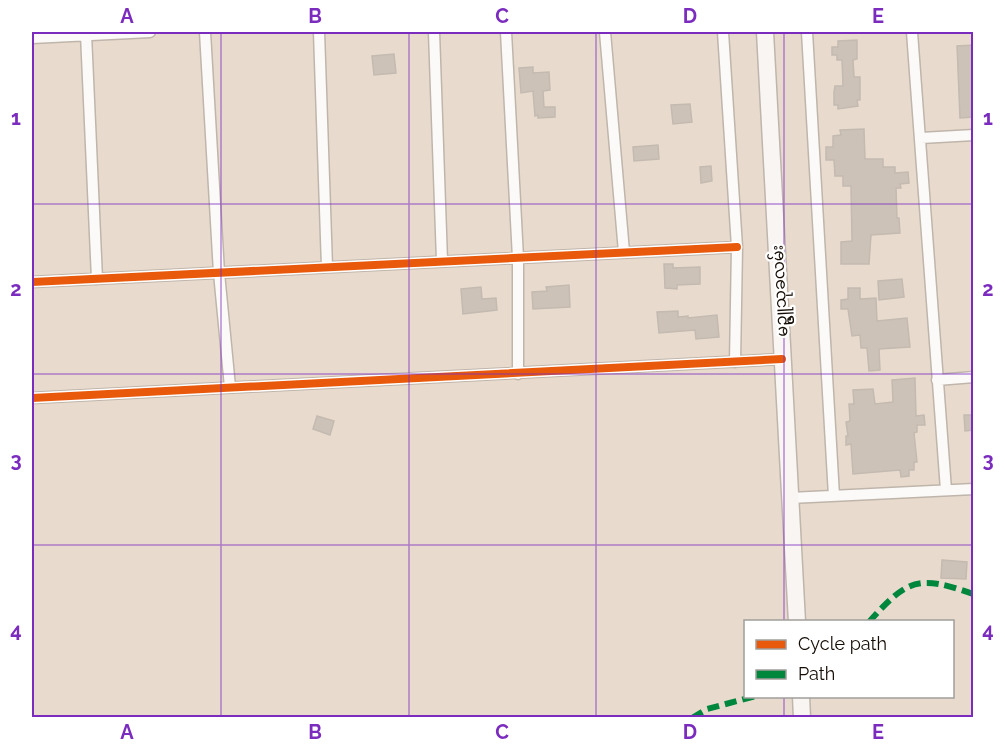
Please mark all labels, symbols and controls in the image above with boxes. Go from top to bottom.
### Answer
text: A [120,4,134,28]
text: B [308,4,322,28]
text: C [495,4,509,28]
text: D [683,4,697,28]
text: E [872,4,884,28]
text: 1 [11,106,21,130]
text: 1 [983,106,993,130]
street label: မဥ္ဇူသုခလမ်း [766,244,796,338]
text: 2 [10,277,22,301]
text: 2 [982,277,994,301]
text: 3 [10,448,22,472]
text: 3 [982,448,994,472]
text: 4 [10,618,22,642]
text: 4 [982,618,994,642]
legend [744,620,954,698]
text: Cycle path [798,633,887,654]
text: Path [798,663,835,684]
text: A [120,720,134,744]
text: B [308,720,322,744]
text: C [495,720,509,744]
text: D [683,720,697,744]
text: E [872,720,884,744]

